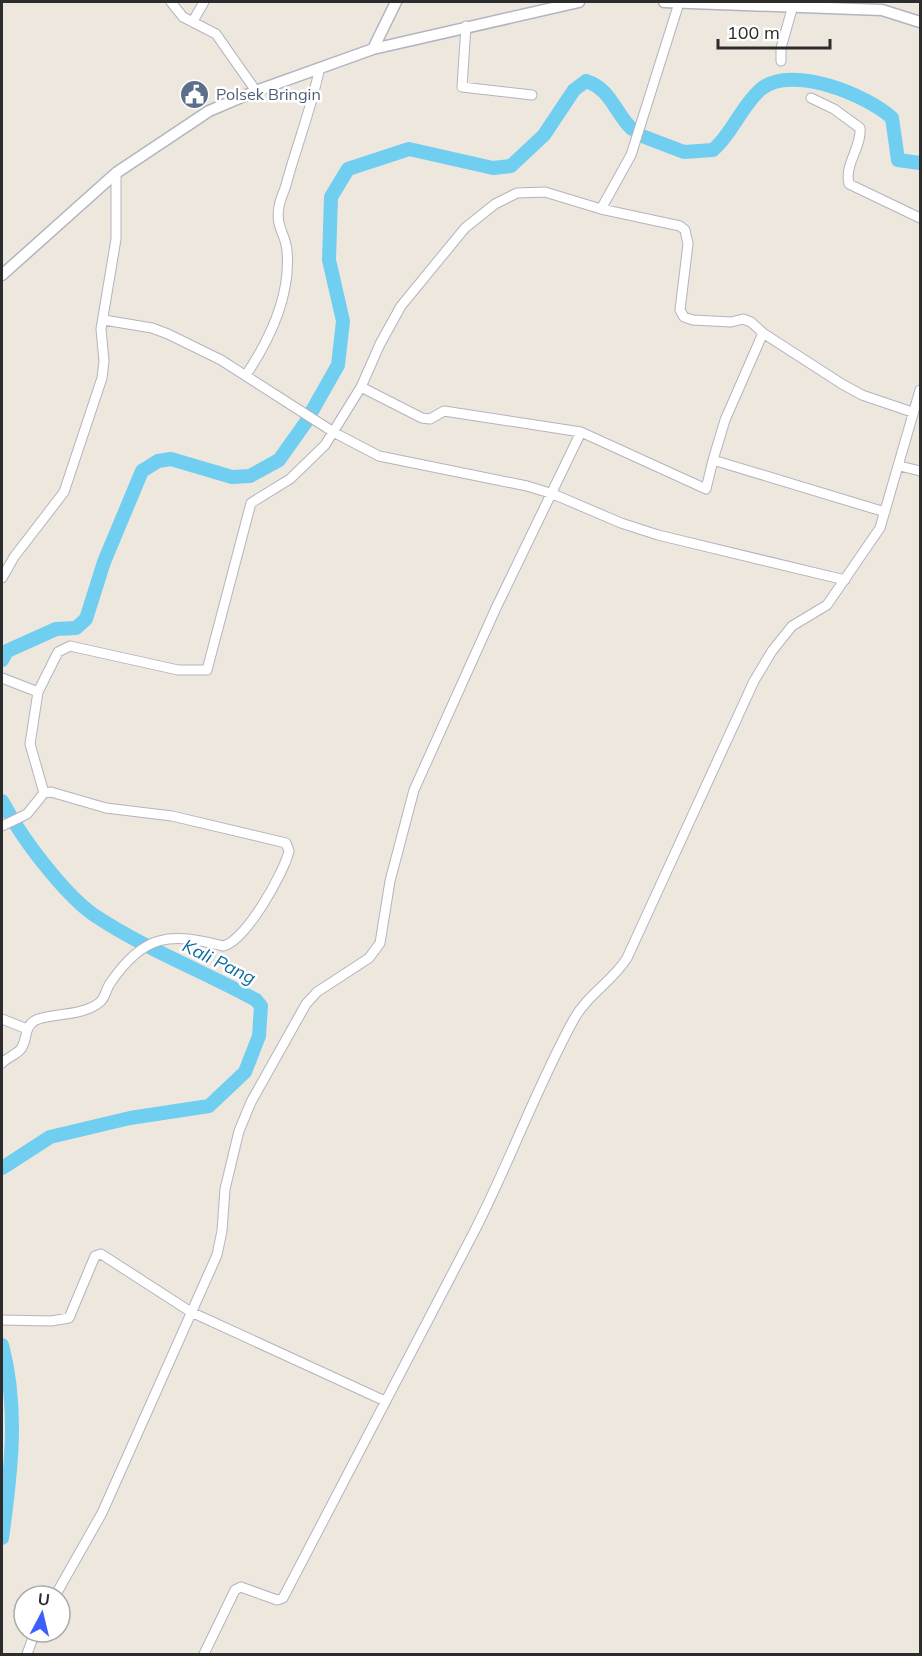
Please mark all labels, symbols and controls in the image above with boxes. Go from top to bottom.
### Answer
scale bar [718,12,830,50]
text: 100 m [727,21,780,44]
public building icon: Polsek Bringin [179,78,211,110]
place label: Polsek Bringin [216,84,321,104]
water label: Kali Pang [179,934,260,989]
north arrow [12,1584,72,1644]
text: U [37,1588,51,1610]

